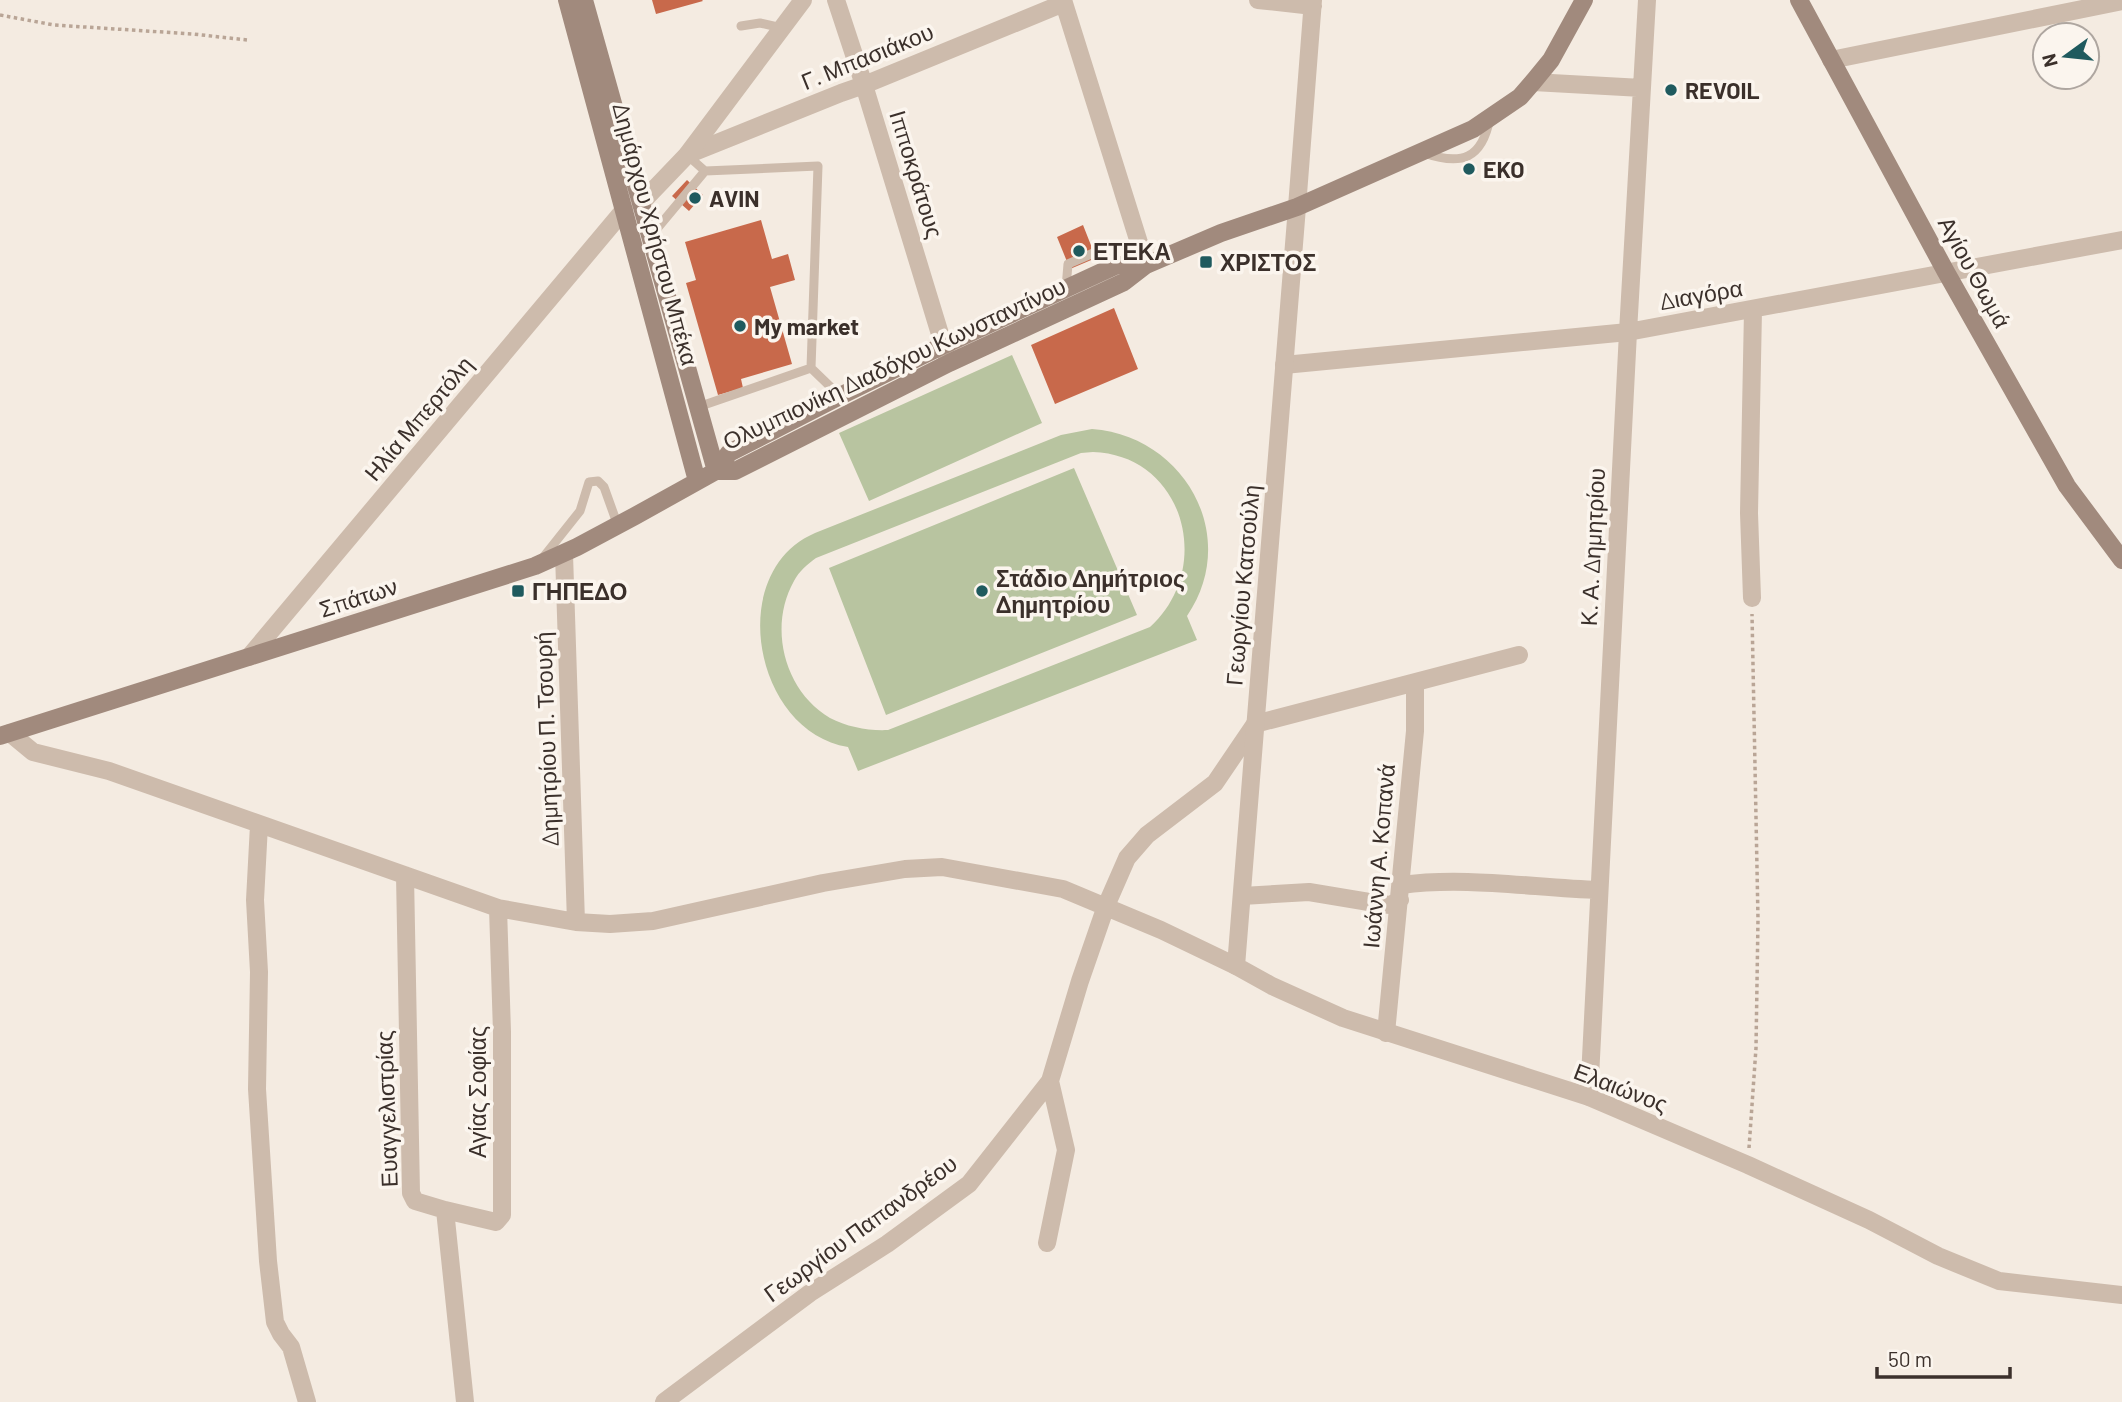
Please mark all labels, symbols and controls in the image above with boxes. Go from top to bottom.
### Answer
street label: Γ. Μπασιάκου [797,17,937,95]
north arrow [2031,21,2101,91]
text: N [2036,51,2062,70]
place label: REVOIL [1685,76,1760,104]
marker: REVOIL [1663,82,1679,98]
street label: Δημάρχου Χρήστου Μπέκα [607,100,705,368]
street label: Ιπποκράτους [884,107,950,241]
place label: EKO [1483,155,1524,183]
marker: EKO [1461,161,1477,177]
place label: AVIN [709,184,760,212]
marker: AVIN [687,190,703,206]
street label: Αγίου Θωμά [1933,211,2017,333]
place label: ΕΤΕΚΑ [1093,237,1171,265]
marker: ΕΤΕΚΑ [1071,243,1087,259]
place label: ΧΡΙΣΤΟΣ [1220,248,1316,276]
marker: ΧΡΙΣΤΟΣ [1198,254,1214,270]
street label: Ολυμπιονίκη Διαδόχου Κωνσταντίνου [718,271,1070,455]
street label: Διαγόρα [1657,273,1745,315]
place label: My market [754,312,859,340]
marker: My market [732,318,748,334]
street label: Ηλία Μπερτόλη [358,350,478,486]
street label: Κ. Α. Δημητρίου [1574,467,1610,627]
street label: Γεωργίου Κατσούλη [1219,483,1265,687]
place label: Στάδιο Δημήτριος Δημητρίου [996,564,1185,618]
street label: Σπάτων [315,571,401,623]
place label: ΓΗΠΕΔΟ [532,577,627,605]
marker: ΓΗΠΕΔΟ [510,583,526,599]
marker: Στάδιο Δημήτριος Δημητρίου [974,583,990,599]
street label: Δημητρίου Π. Τσουρή [528,631,564,847]
street label: Ιωάννη Α. Κοπανά [1356,763,1400,949]
street label: Αγίας Σοφίας [463,1026,491,1158]
street label: Ευαγγελιστρίας [369,1030,403,1188]
street label: Ελαιώνος [1570,1056,1672,1118]
street label: Γεωργίου Παπανδρέου [758,1149,962,1307]
scale bar [1877,1336,2010,1380]
text: 50 m [1888,1346,1932,1371]

